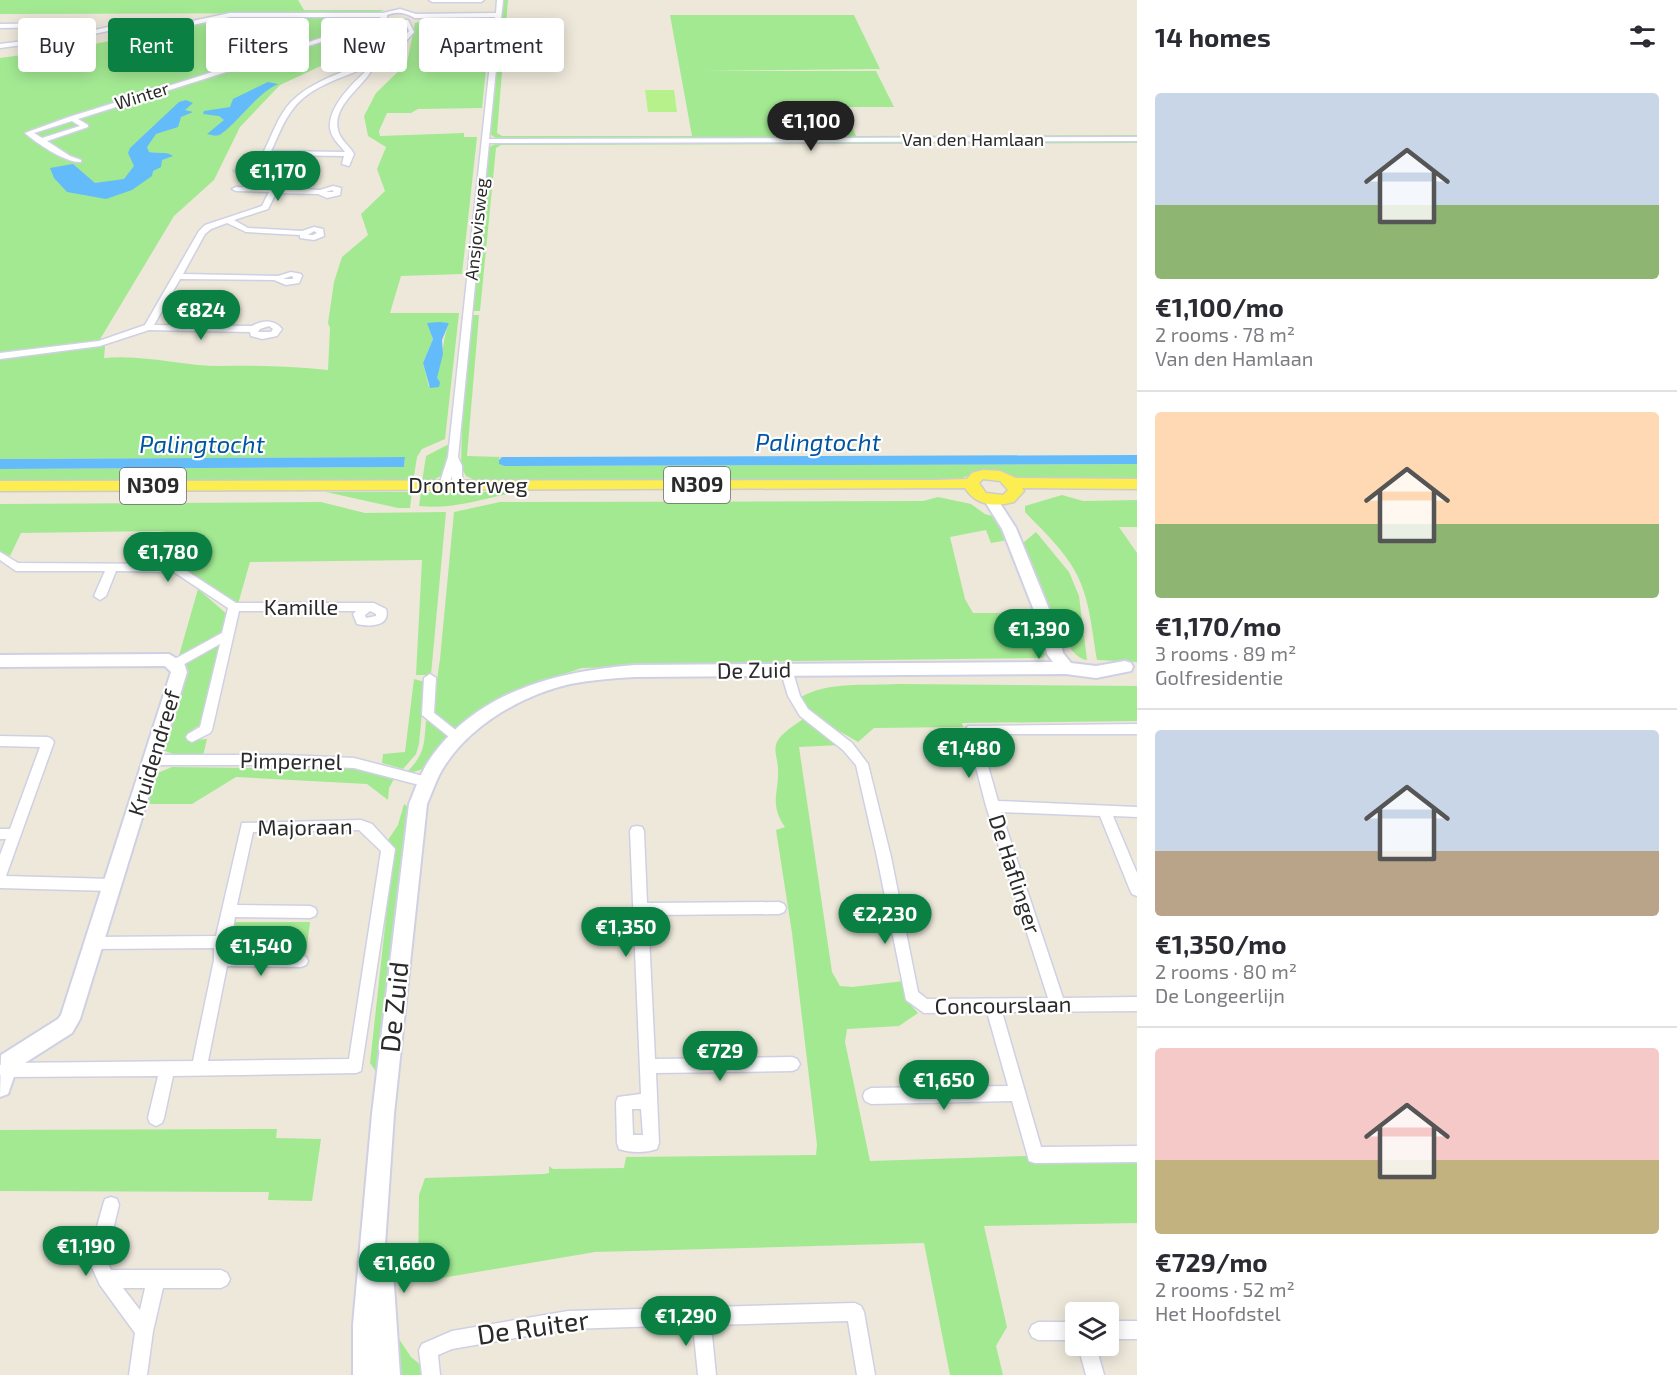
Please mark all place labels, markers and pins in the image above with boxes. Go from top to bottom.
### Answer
pin: €1,100 [762,101,860,152]
pin: €1,170 [229,151,327,202]
pin: €824 [165,290,237,341]
pin: €1,780 [119,532,217,583]
pin: €1,390 [990,609,1088,660]
pin: €1,480 [920,728,1018,779]
pin: €2,230 [836,894,934,945]
pin: €1,350 [577,907,675,958]
pin: €1,540 [212,926,310,977]
pin: €729 [684,1031,756,1082]
pin: €1,650 [895,1060,993,1111]
pin: €1,190 [37,1226,135,1277]
pin: €1,660 [355,1243,453,1294]
pin: €1,290 [637,1296,735,1347]

